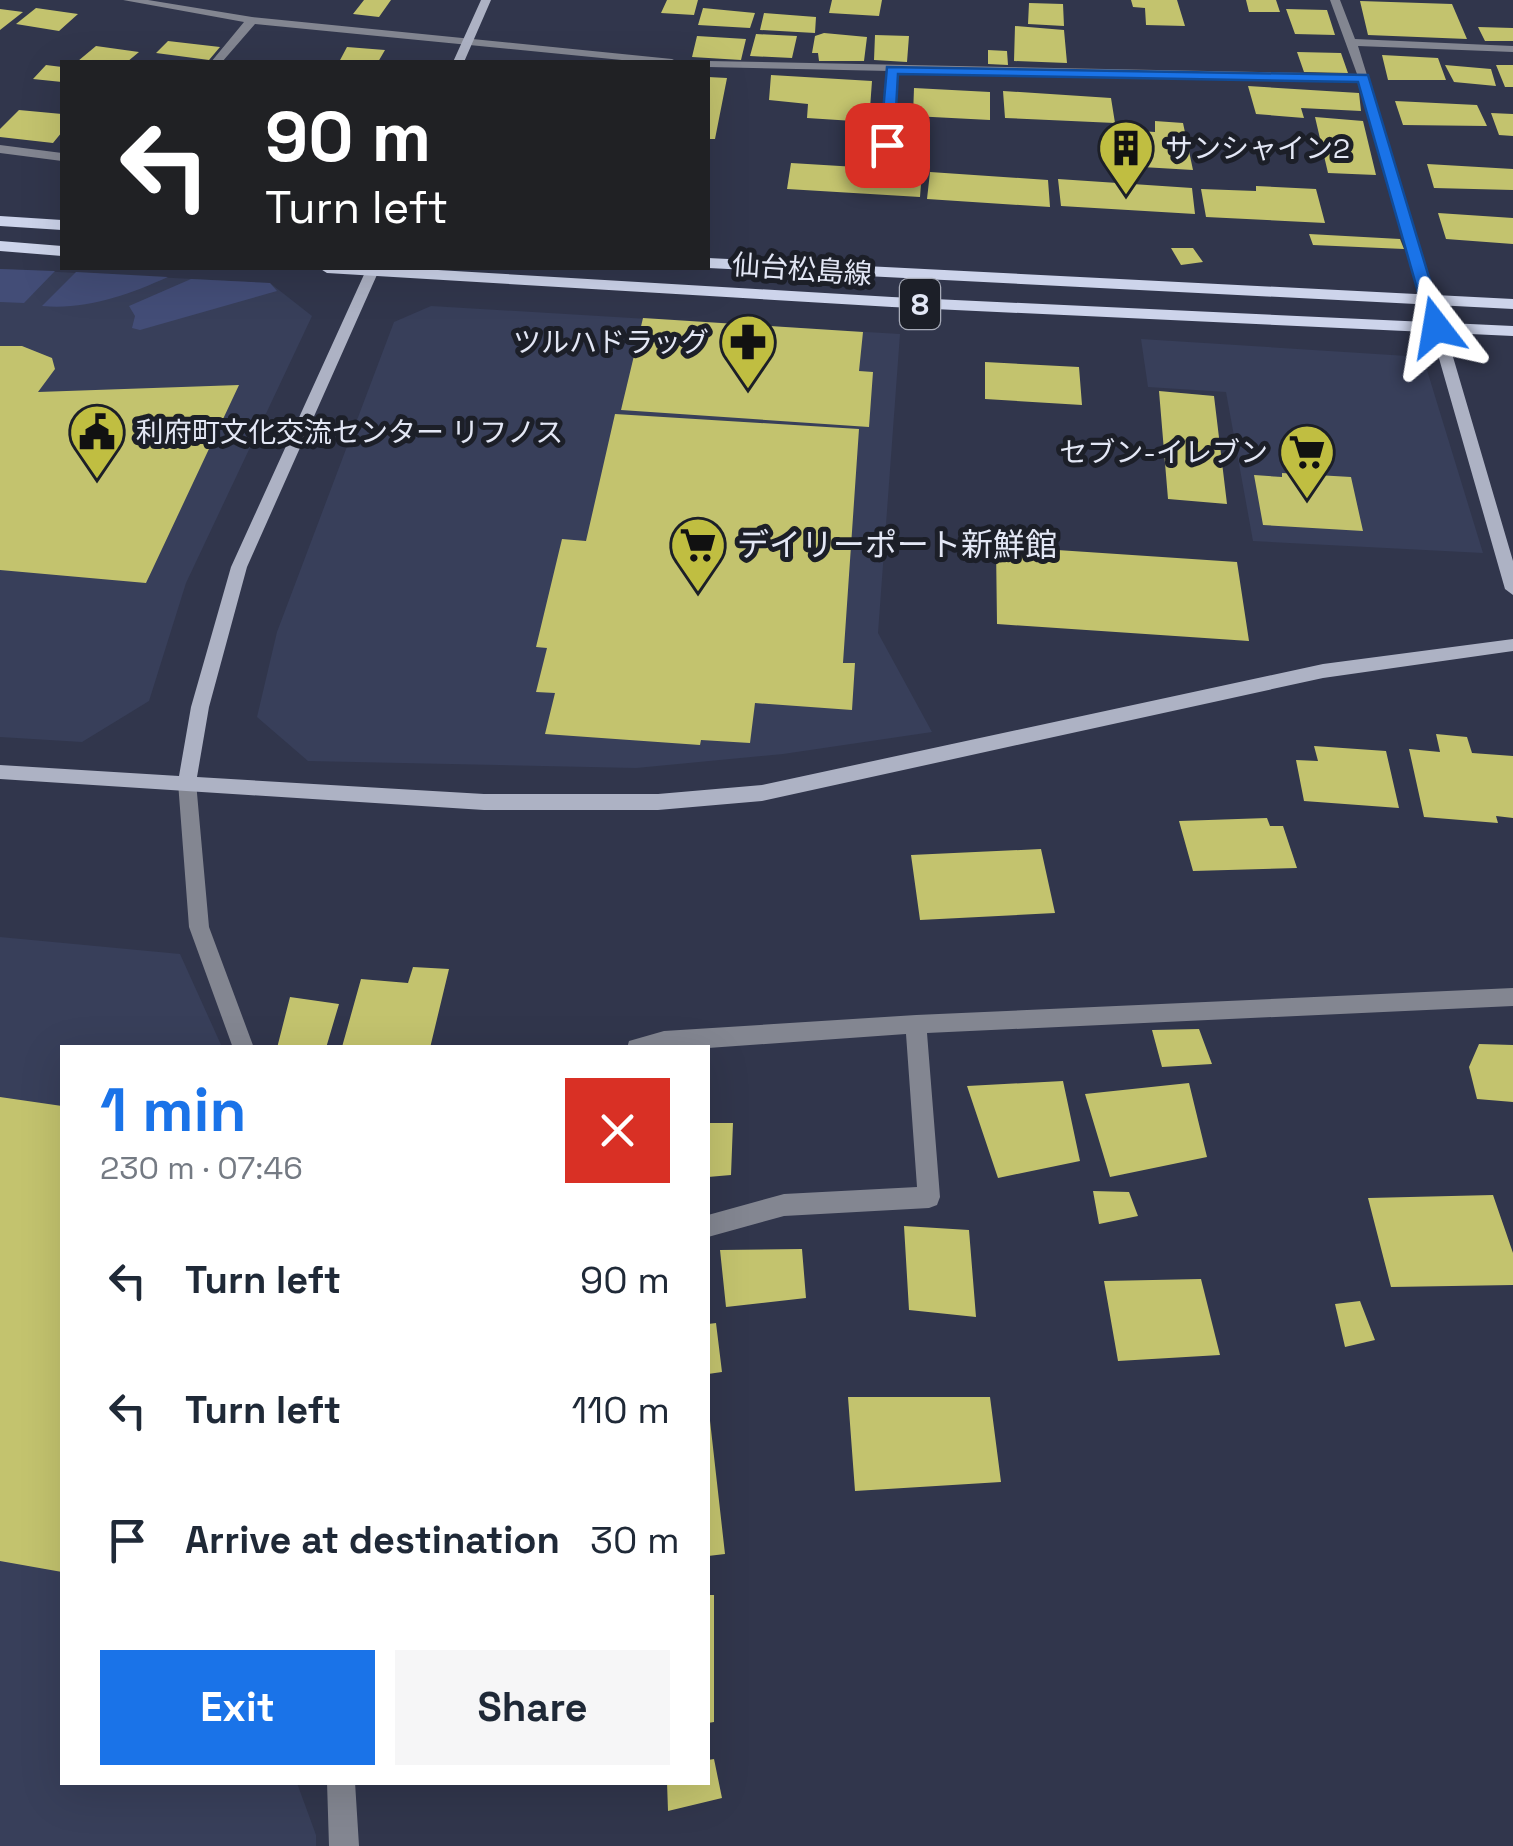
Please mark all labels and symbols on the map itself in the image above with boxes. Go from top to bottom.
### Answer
pin [845,103,930,188]
building icon: サンシャイン2 [1096,118,1156,197]
place label: サンシャイン2 [1165,130,1350,166]
street label: 仙台松島線 [731,246,873,292]
position arrow [1384,275,1488,379]
road number: 8 [900,279,940,329]
pharmacy icon: ツルハドラッグ [718,312,778,391]
place label: ツルハドラッグ [513,324,709,360]
public building icon: 利府町文化交流センター リフノス [67,402,127,481]
place label: 利府町文化交流センター リフノス [136,414,563,450]
supermarket icon: セブン-イレブン [1277,422,1337,501]
place label: セブン-イレブン [1059,434,1268,470]
supermarket icon: デイリーポート新鮮館 [668,515,728,594]
place label: デイリーポート新鮮館 [737,525,1057,565]

